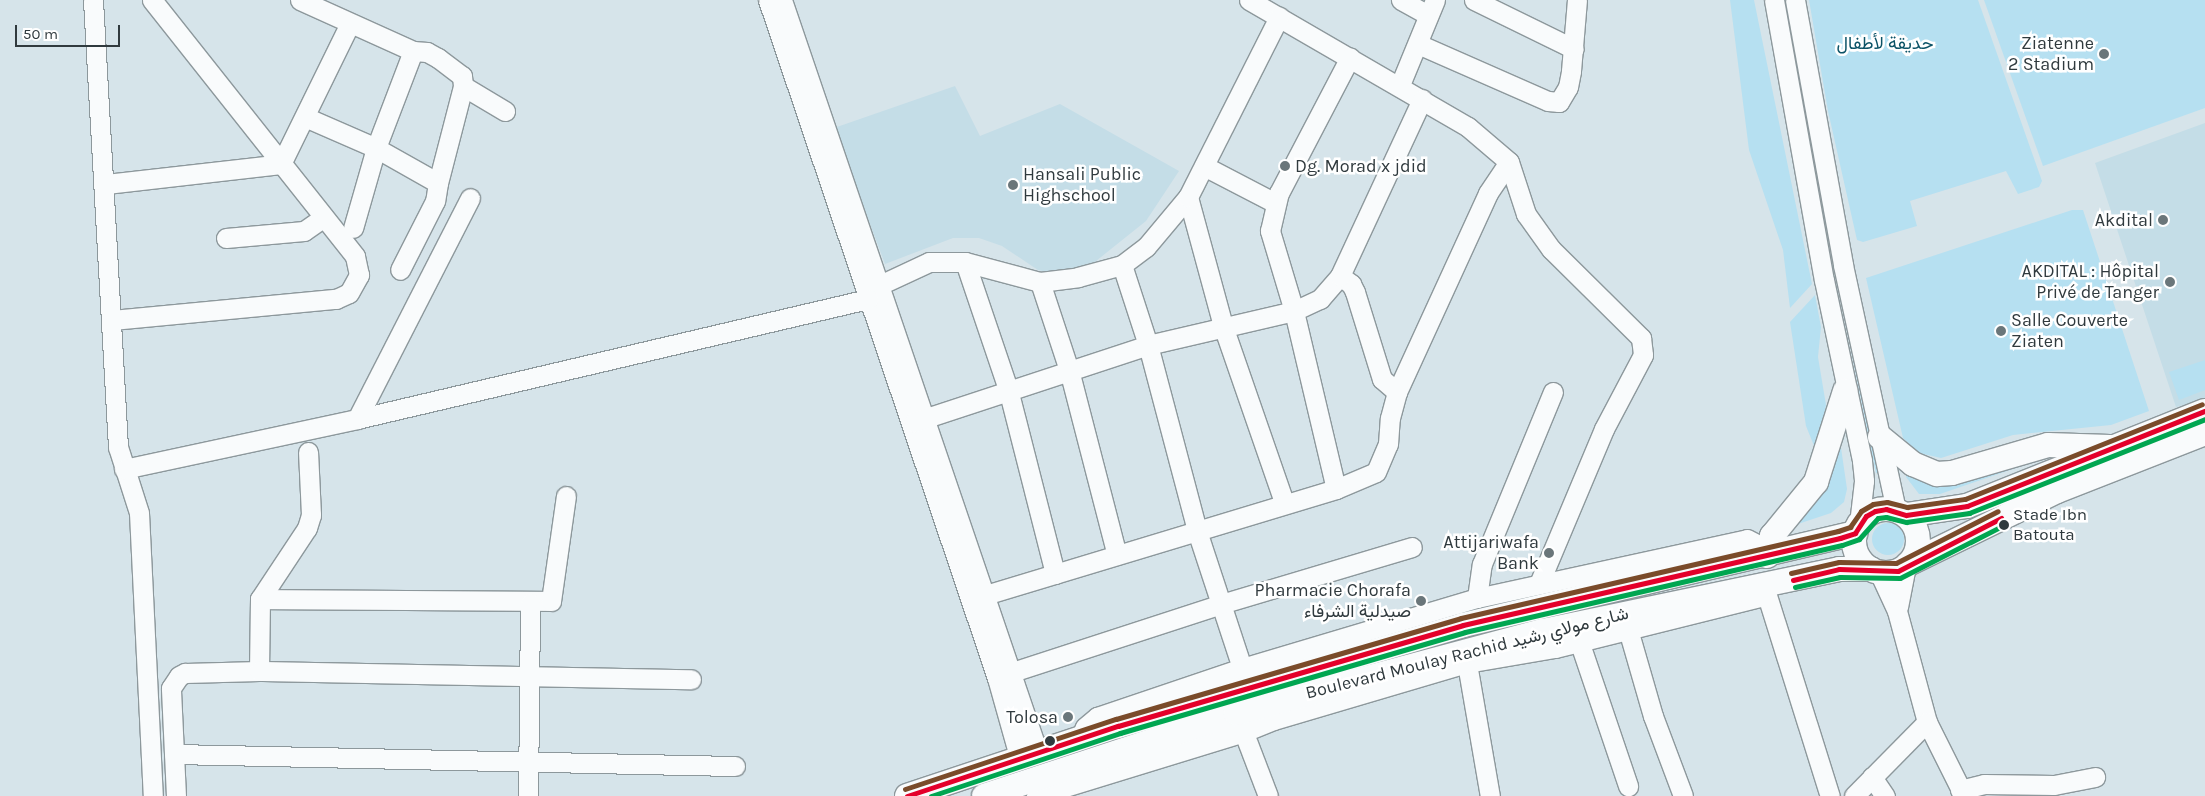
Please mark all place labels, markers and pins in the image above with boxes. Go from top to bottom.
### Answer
place label: Ziatenne 2 Stadium [2008,33,2094,76]
marker: Ziatenne 2 Stadium [2098,48,2110,60]
place label: Dg. Morad x jdid [1295,155,1427,177]
marker: Dg. Morad x jdid [1279,160,1291,172]
place label: Hansali Public Highschool [1023,164,1141,206]
marker: Hansali Public Highschool [1007,179,1019,191]
place label: Akdital [2095,209,2153,231]
marker: Akdital [2157,214,2169,226]
place label: AKDITAL : Hôpital Privé de Tanger [2022,261,2159,304]
marker: AKDITAL : Hôpital Privé de Tanger [2163,275,2177,289]
place label: Salle Couverte Ziaten [2011,310,2128,352]
marker: Salle Couverte Ziaten [1995,325,2007,337]
place label: Stade Ibn Batouta [2013,505,2087,545]
marker: Stade Ibn Batouta [1999,520,2009,530]
place label: Attijariwafa Bank [1443,532,1539,574]
marker: Attijariwafa Bank [1543,547,1555,559]
place label: Pharmacie Chorafa صيدلية الشرفاء [1255,580,1411,622]
marker: Pharmacie Chorafa صيدلية الشرفاء [1415,595,1427,607]
place label: Tolosa [1006,706,1058,728]
marker: Tolosa [1062,711,1074,723]
unlabelled marker [1045,736,1055,746]

